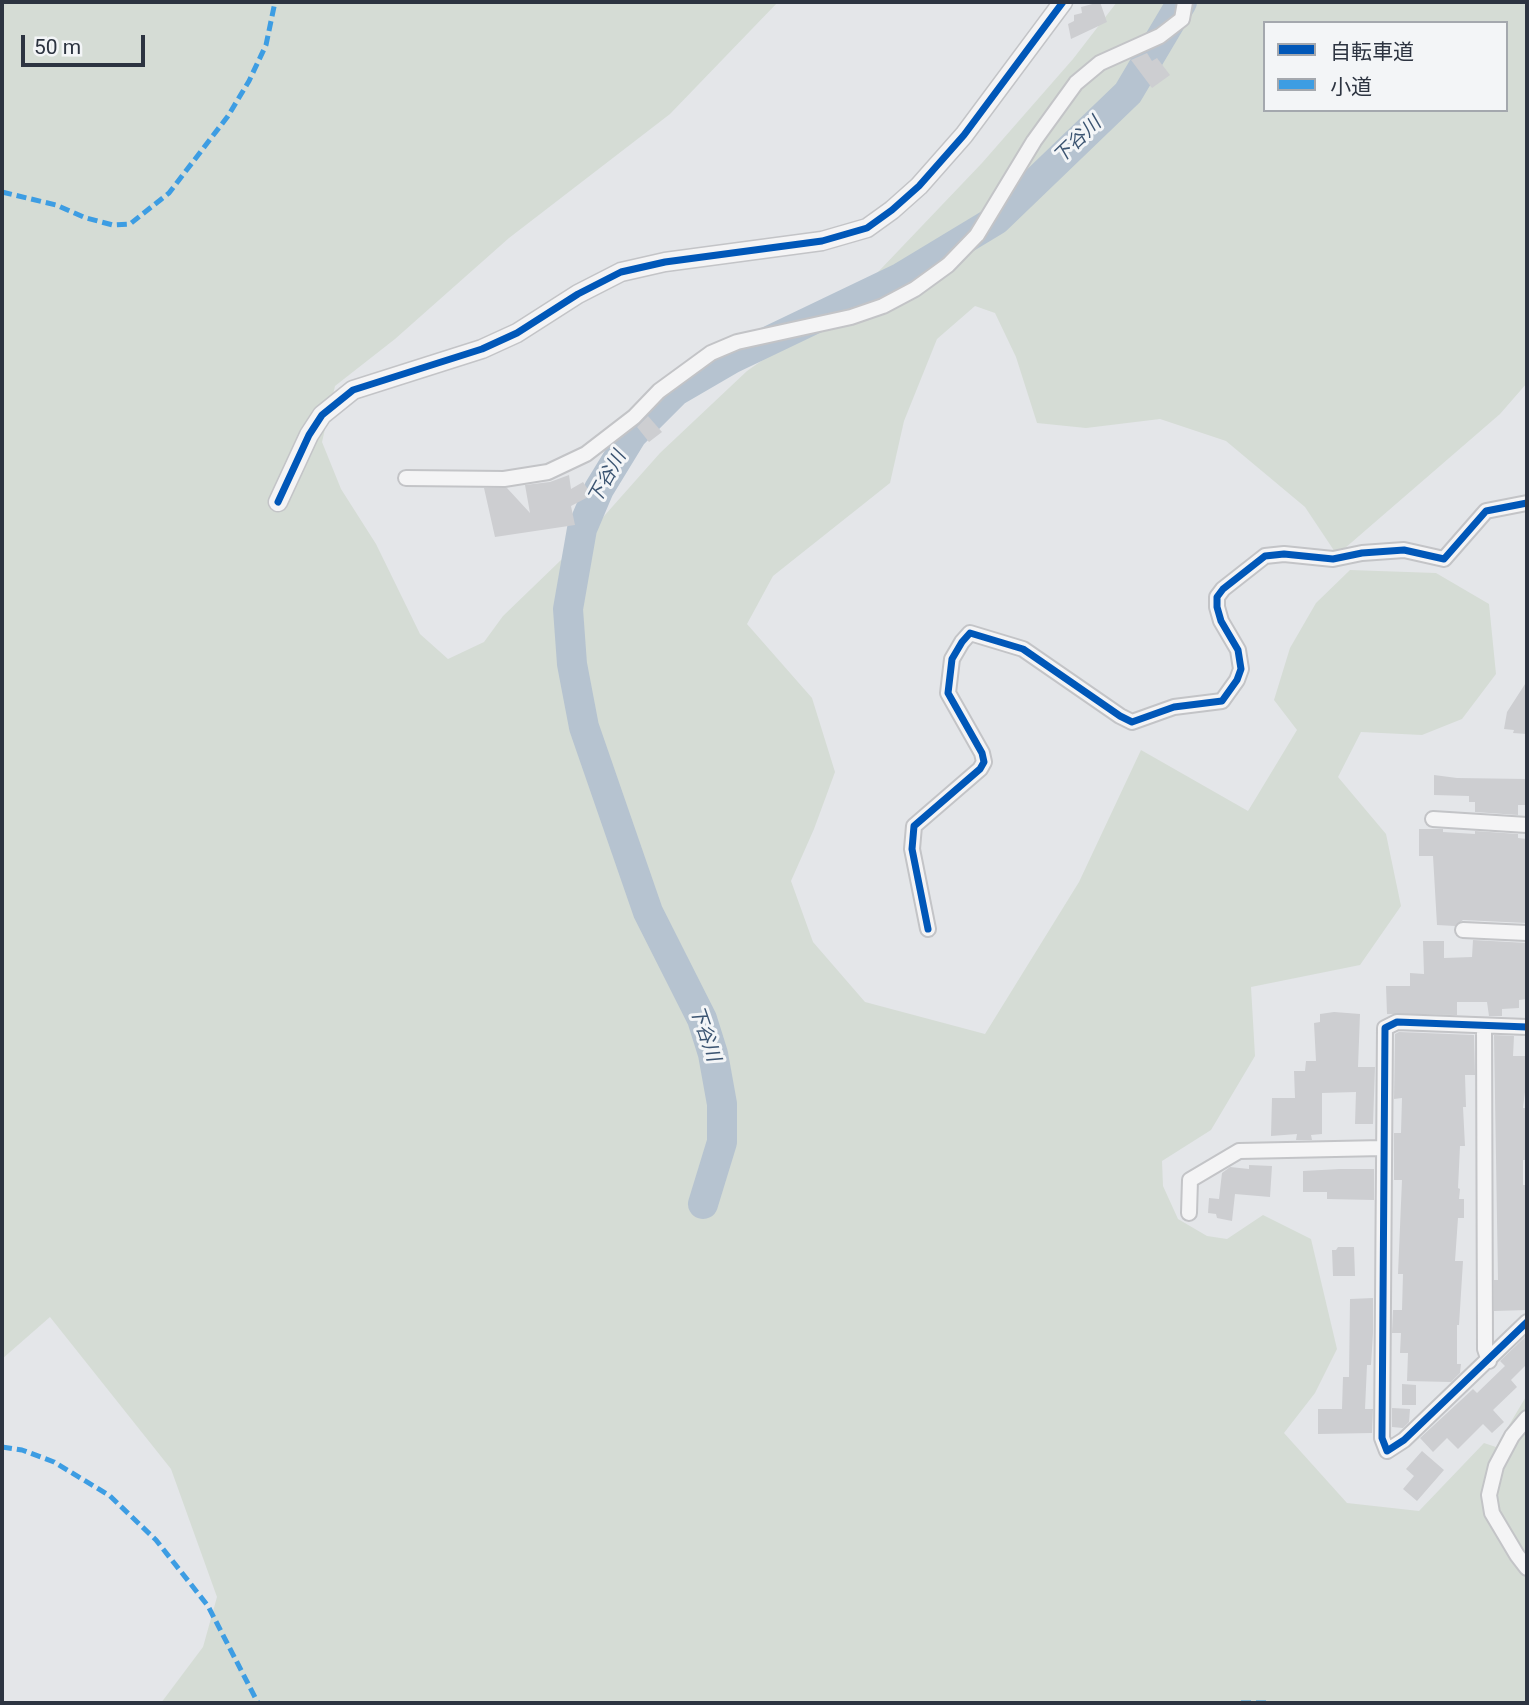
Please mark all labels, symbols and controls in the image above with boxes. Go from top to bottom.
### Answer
scale bar [24,21,149,65]
legend [1263,21,1508,112]
text: 50 m [34,35,81,59]
text: 自転車道 [1330,40,1414,64]
text: 小道 [1330,75,1372,99]
water label: 下谷川 [1050,113,1106,169]
water label: 下谷川 [584,448,632,508]
water label: 下谷川 [684,1003,724,1065]

